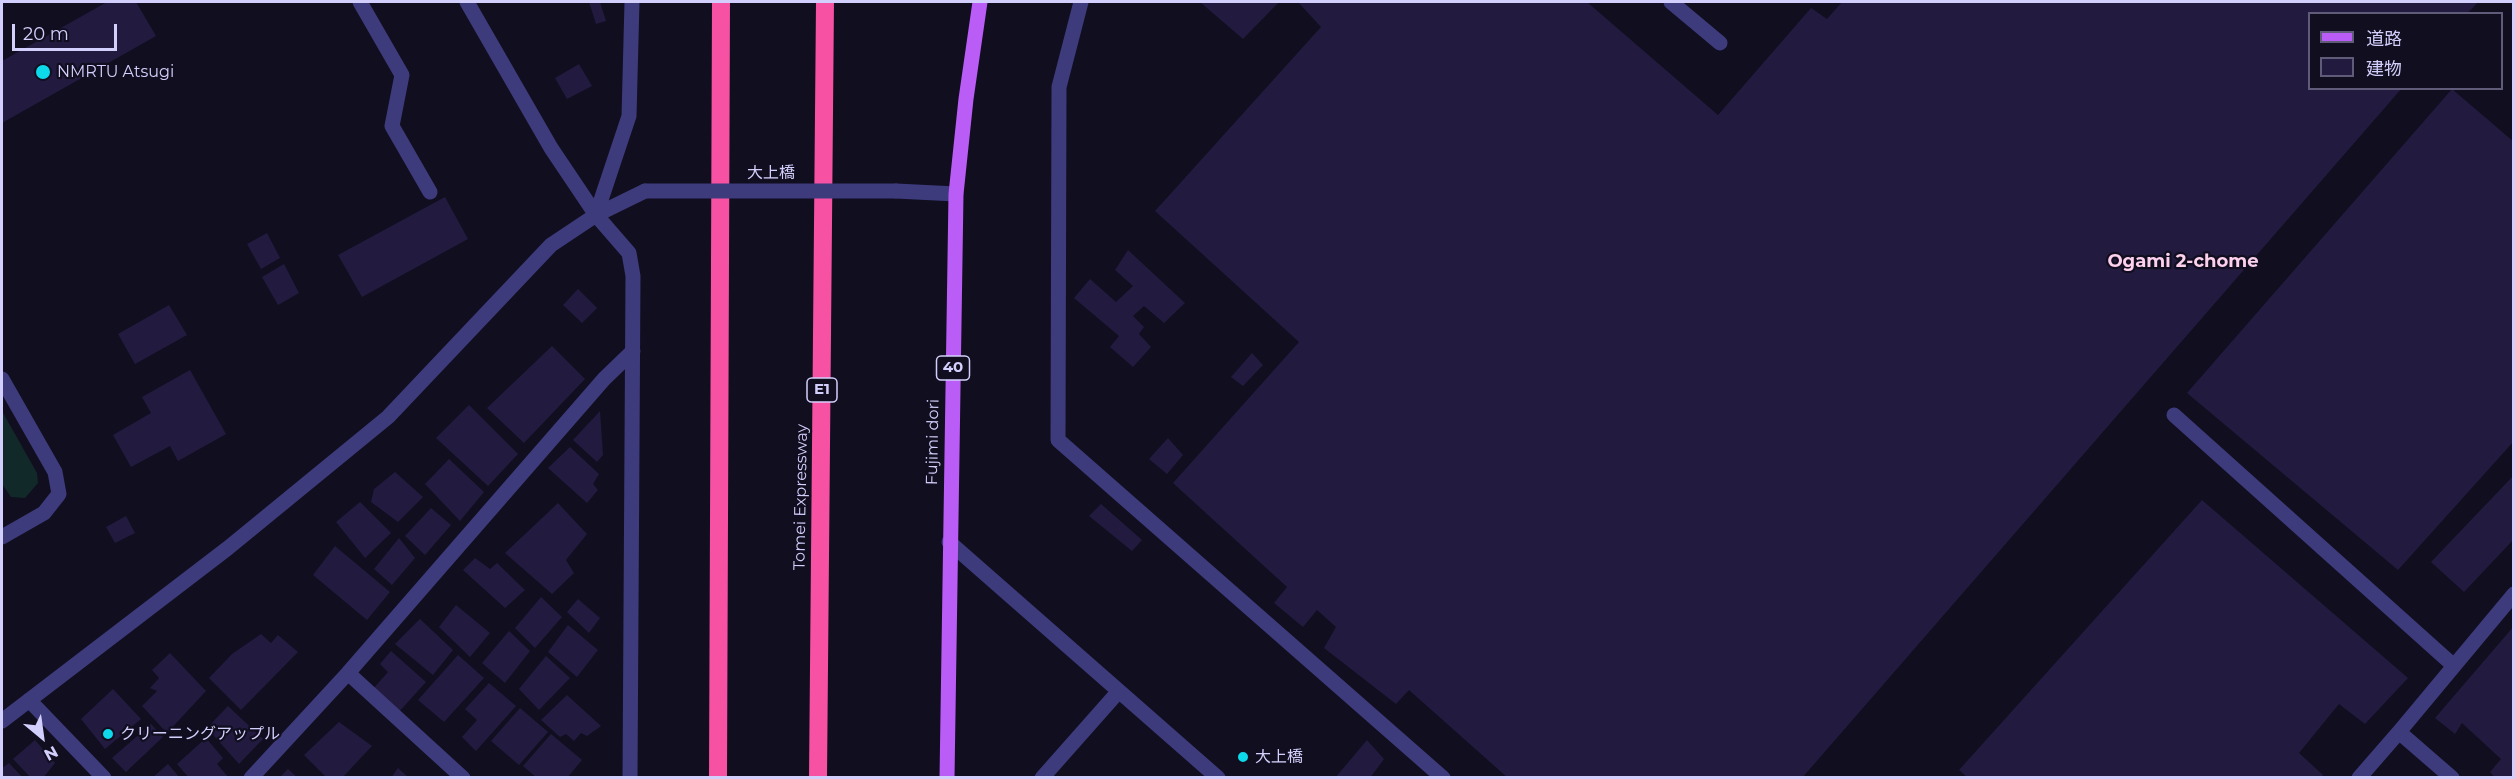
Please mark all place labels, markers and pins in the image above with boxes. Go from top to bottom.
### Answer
place label: NMRTU Atsugi [57,62,174,82]
marker: NMRTU Atsugi [34,63,52,81]
place label: クリーニングアップル [120,724,280,744]
marker: クリーニングアップル [101,727,115,741]
place label: 大上橋 [1255,747,1303,767]
marker: 大上橋 [1236,750,1250,764]

